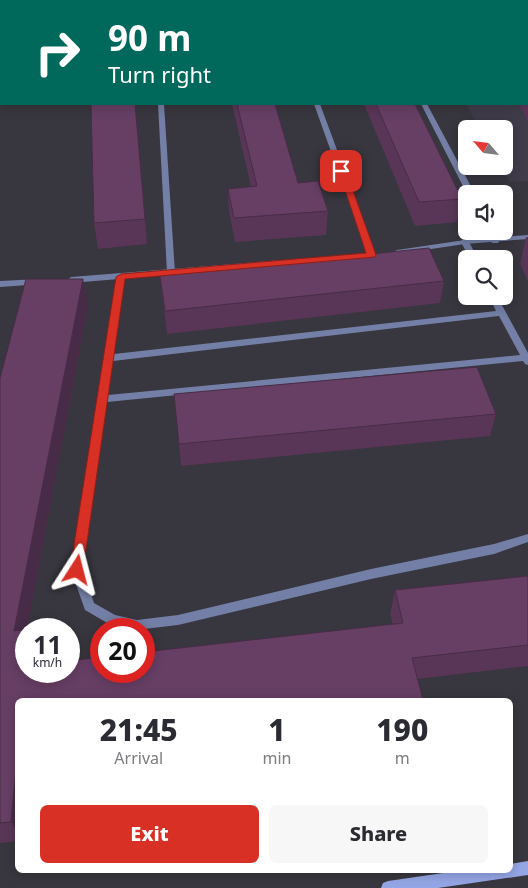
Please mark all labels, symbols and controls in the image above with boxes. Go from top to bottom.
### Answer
text: 90 m [108,14,191,61]
icon: right [25,20,90,85]
text: Turn right [108,59,211,89]
north arrow [458,120,512,175]
map controls [458,120,513,305]
pin [320,150,362,192]
icon: arrive [327,157,355,185]
button: sound [458,185,513,240]
button: search [458,250,513,305]
position arrow [50,543,102,595]
speed limit sign: 20 [90,618,155,683]
text: 11 [33,627,62,661]
text: km/h [33,654,62,671]
text: 21:45 [100,709,178,750]
text: 1 [268,709,286,750]
text: 190 [376,709,428,750]
text: Arrival [114,747,163,769]
text: min [262,747,291,769]
text: m [395,747,410,769]
button: Exit [40,805,259,863]
button: Share [269,805,488,863]

